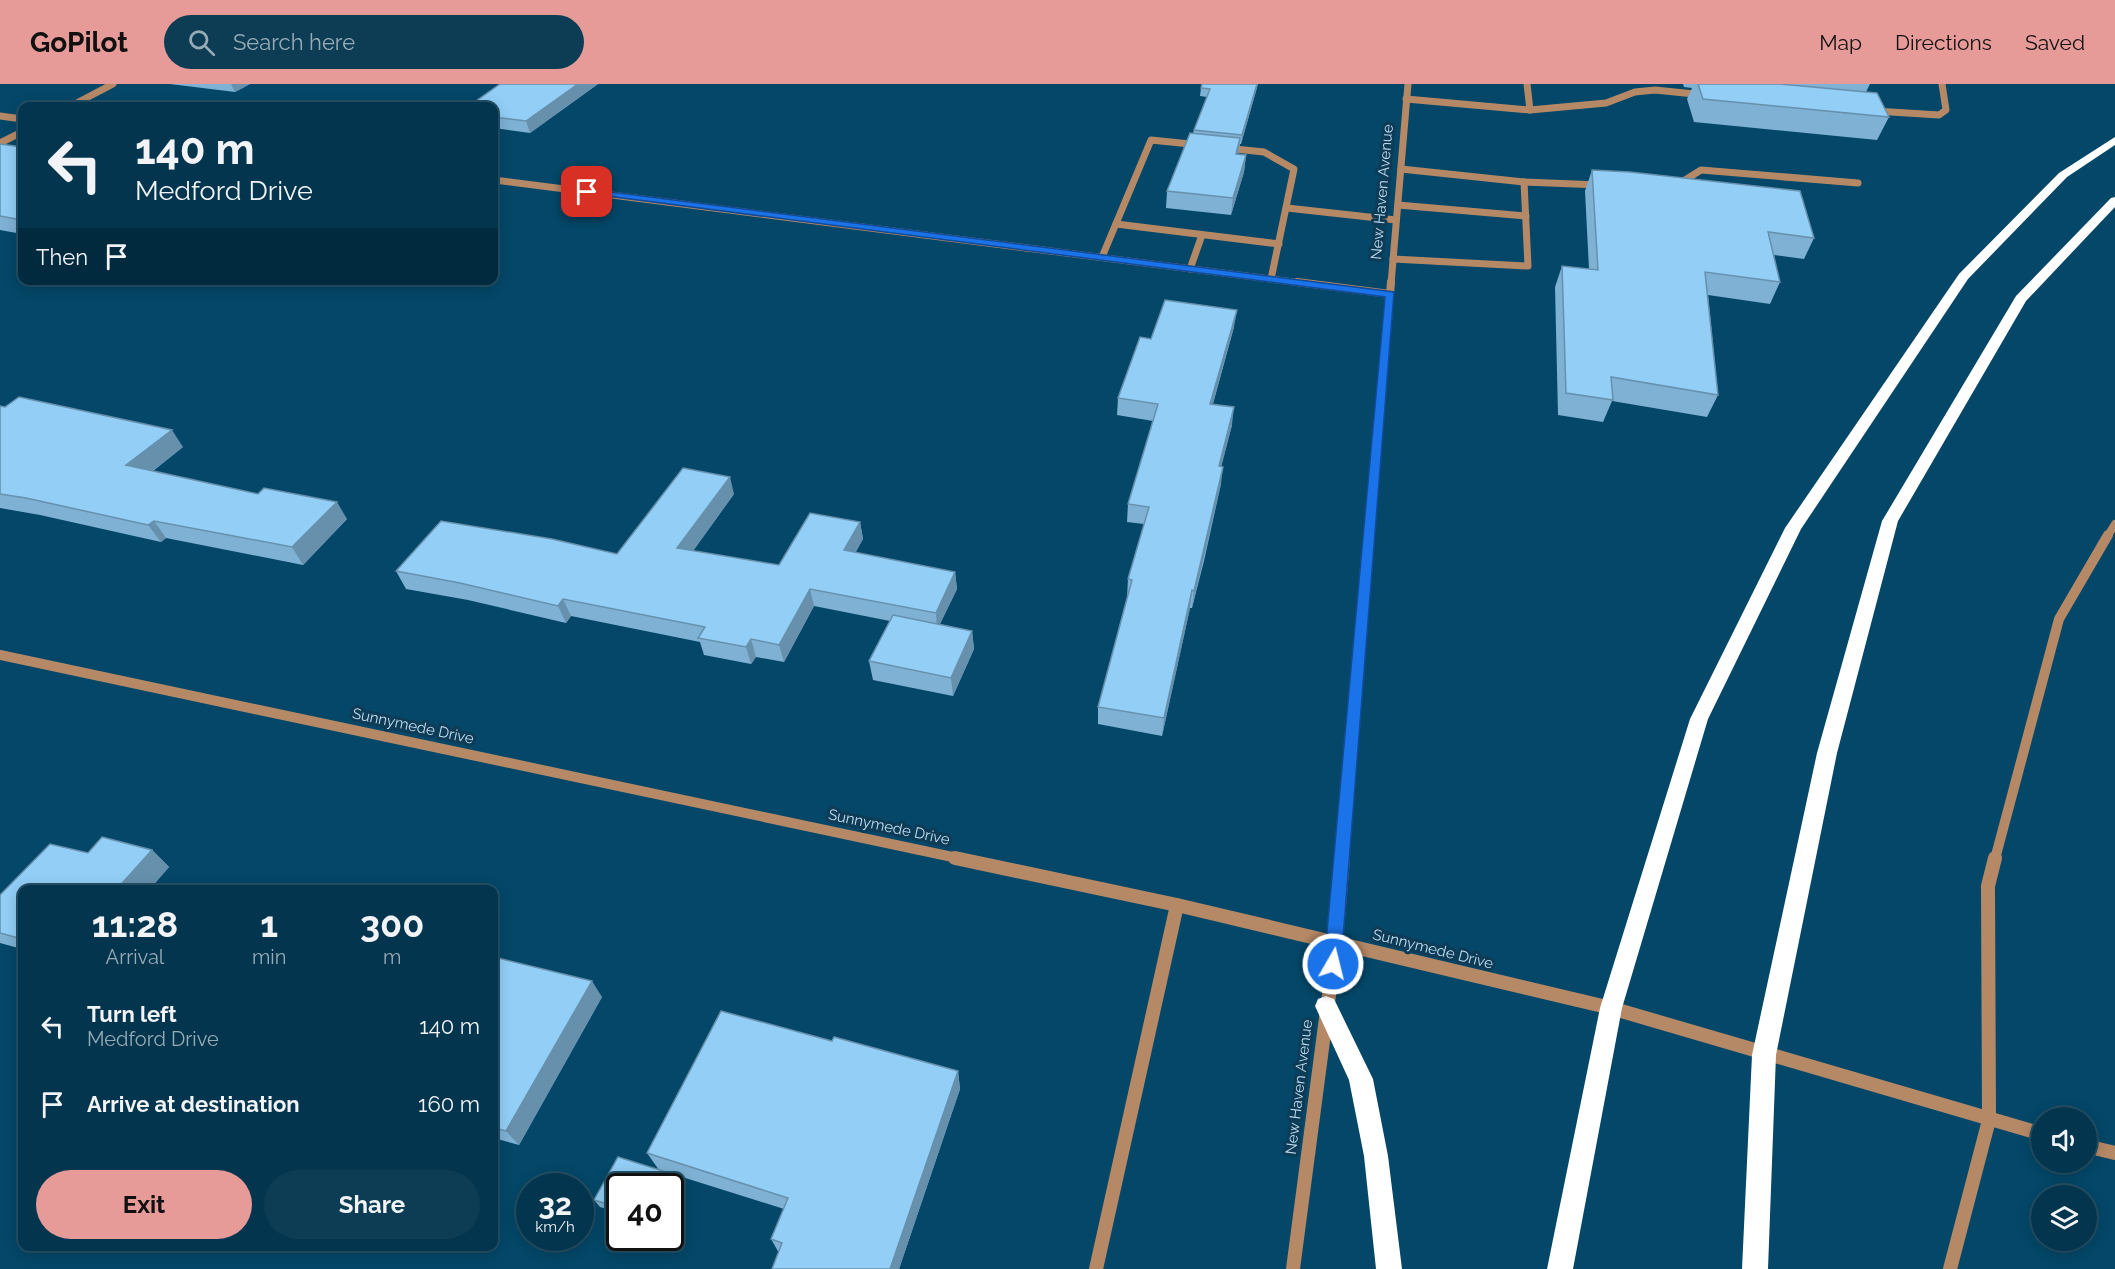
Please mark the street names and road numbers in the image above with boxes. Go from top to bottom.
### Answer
street label: New Haven Avenue [1367,123,1397,260]
street label: Sunnymede Drive [351,704,476,748]
street label: Sunnymede Drive [827,805,952,849]
street label: Sunnymede Drive [1371,925,1495,973]
street label: New Haven Avenue [1282,1018,1316,1156]

